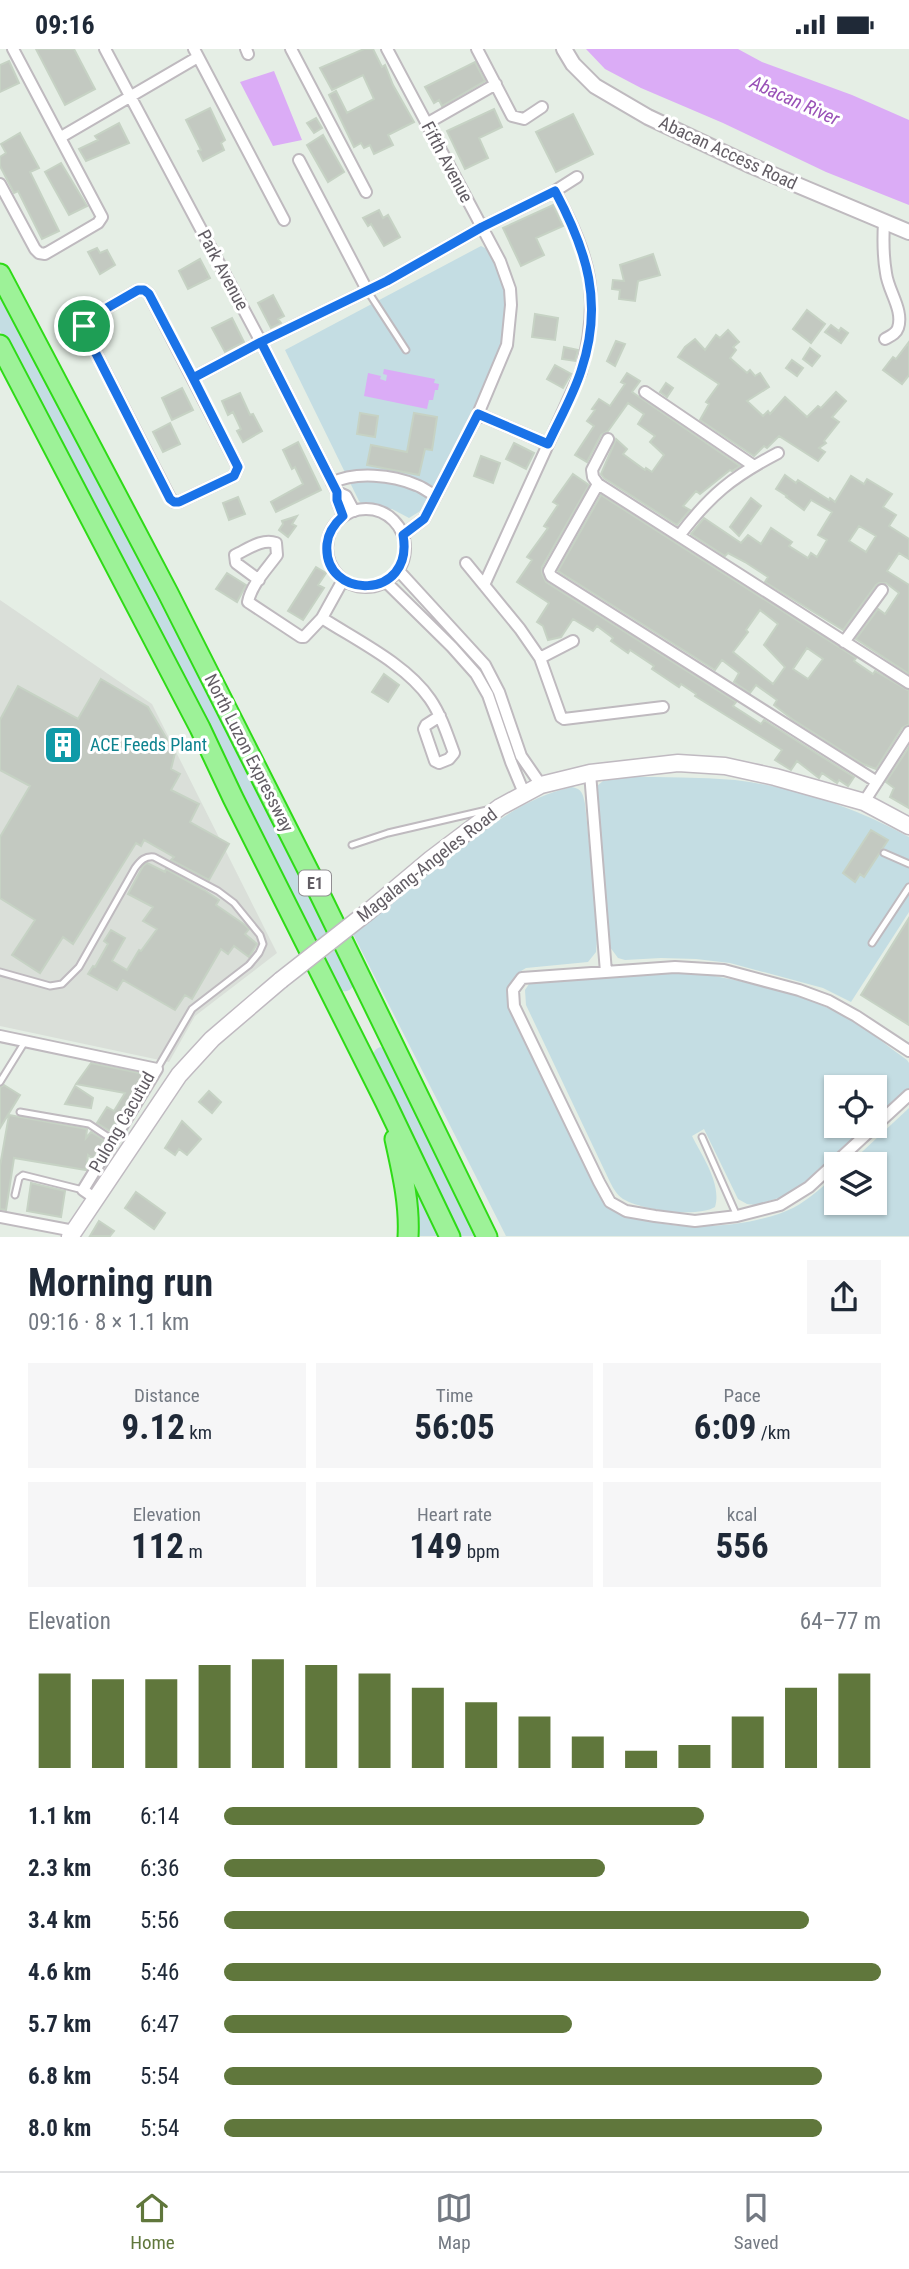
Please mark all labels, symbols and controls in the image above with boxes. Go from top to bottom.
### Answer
text: 09:16 [35,10,95,40]
water label: Abacan River [746,70,843,130]
street label: Abacan Access Road [656,111,801,194]
street label: Fifth Avenue [417,118,477,206]
street label: Park Avenue [193,226,253,314]
pin [54,296,114,356]
icon: arrive [65,307,103,345]
street label: North Luzon Expressway [201,670,299,836]
building icon: ACE Feeds Plant [42,724,84,766]
place label: ACE Feeds Plant [90,734,207,755]
street label: Magalang-Angeles Road [352,803,501,926]
road number: E1 [299,870,331,895]
street label: Pulong Cacutud [84,1068,159,1176]
map controls [824,1075,887,1215]
button: locate [824,1075,887,1138]
button: layers [824,1152,887,1215]
button: share [807,1260,881,1334]
text: Morning run [28,1261,213,1305]
text: 09:16 · 8 × 1.1 km [28,1309,189,1336]
text: Distance [134,1384,200,1407]
text: Time [436,1384,473,1407]
text: Pace [724,1384,761,1407]
text: 9.12 [122,1407,185,1448]
text: 56:05 [414,1407,495,1448]
text: 6:09 [694,1407,756,1448]
text: km [185,1421,212,1444]
text: /km [756,1421,791,1444]
text: Elevation [133,1503,201,1526]
text: Heart rate [417,1503,492,1526]
text: kcal [727,1503,757,1526]
text: 112 [131,1526,184,1567]
text: 149 [409,1526,462,1567]
text: 556 [716,1526,769,1567]
text: m [184,1540,203,1563]
text: bpm [462,1540,500,1563]
text: Elevation [28,1608,111,1635]
text: 64–77 m [800,1608,881,1635]
text: 1.1 km [28,1803,91,1830]
text: 6:14 [140,1803,179,1830]
text: 2.3 km [28,1855,91,1882]
text: 6:36 [140,1855,179,1882]
text: 3.4 km [28,1907,91,1934]
text: 5:56 [140,1907,179,1934]
text: 4.6 km [28,1959,91,1986]
text: 5:46 [140,1959,179,1986]
text: 5.7 km [28,2011,91,2038]
text: 6:47 [140,2011,179,2038]
text: 6.8 km [28,2063,91,2090]
text: 5:54 [140,2063,179,2090]
text: 8.0 km [28,2115,91,2142]
text: 5:54 [140,2115,179,2142]
tab: Home [130,2189,175,2254]
tab: Map [435,2189,473,2254]
tab: Saved [734,2189,779,2254]

